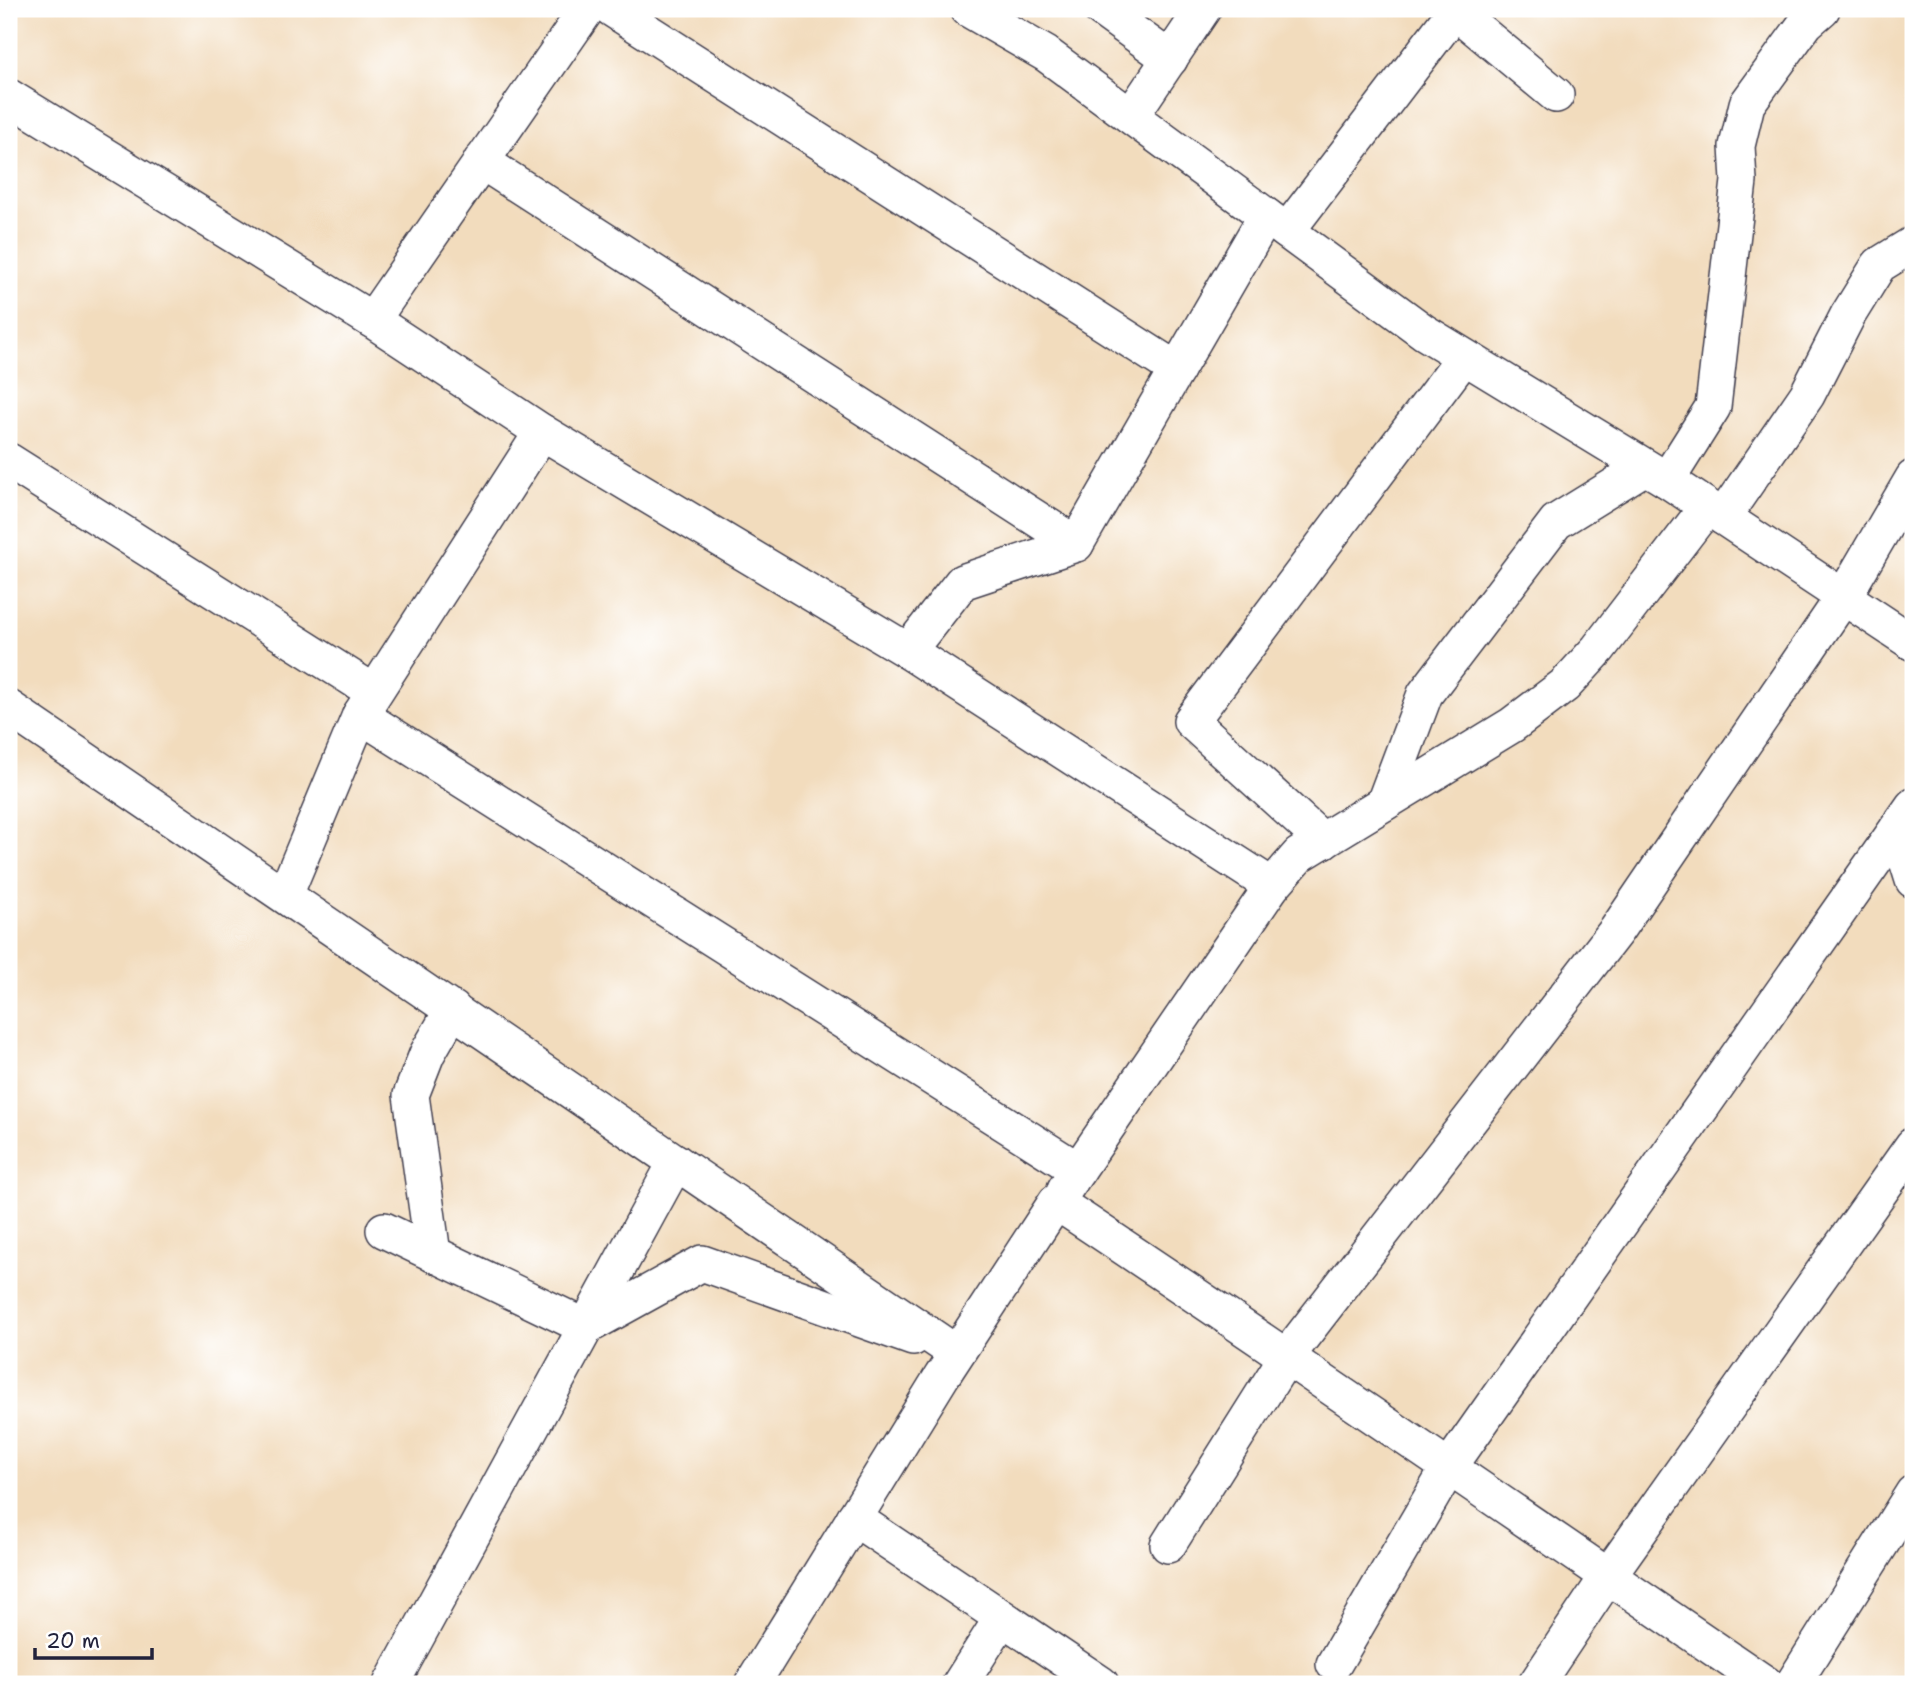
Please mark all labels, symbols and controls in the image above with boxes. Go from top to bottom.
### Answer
scale bar [35,1616,152,1660]
text: 20 m [46,1627,100,1655]

